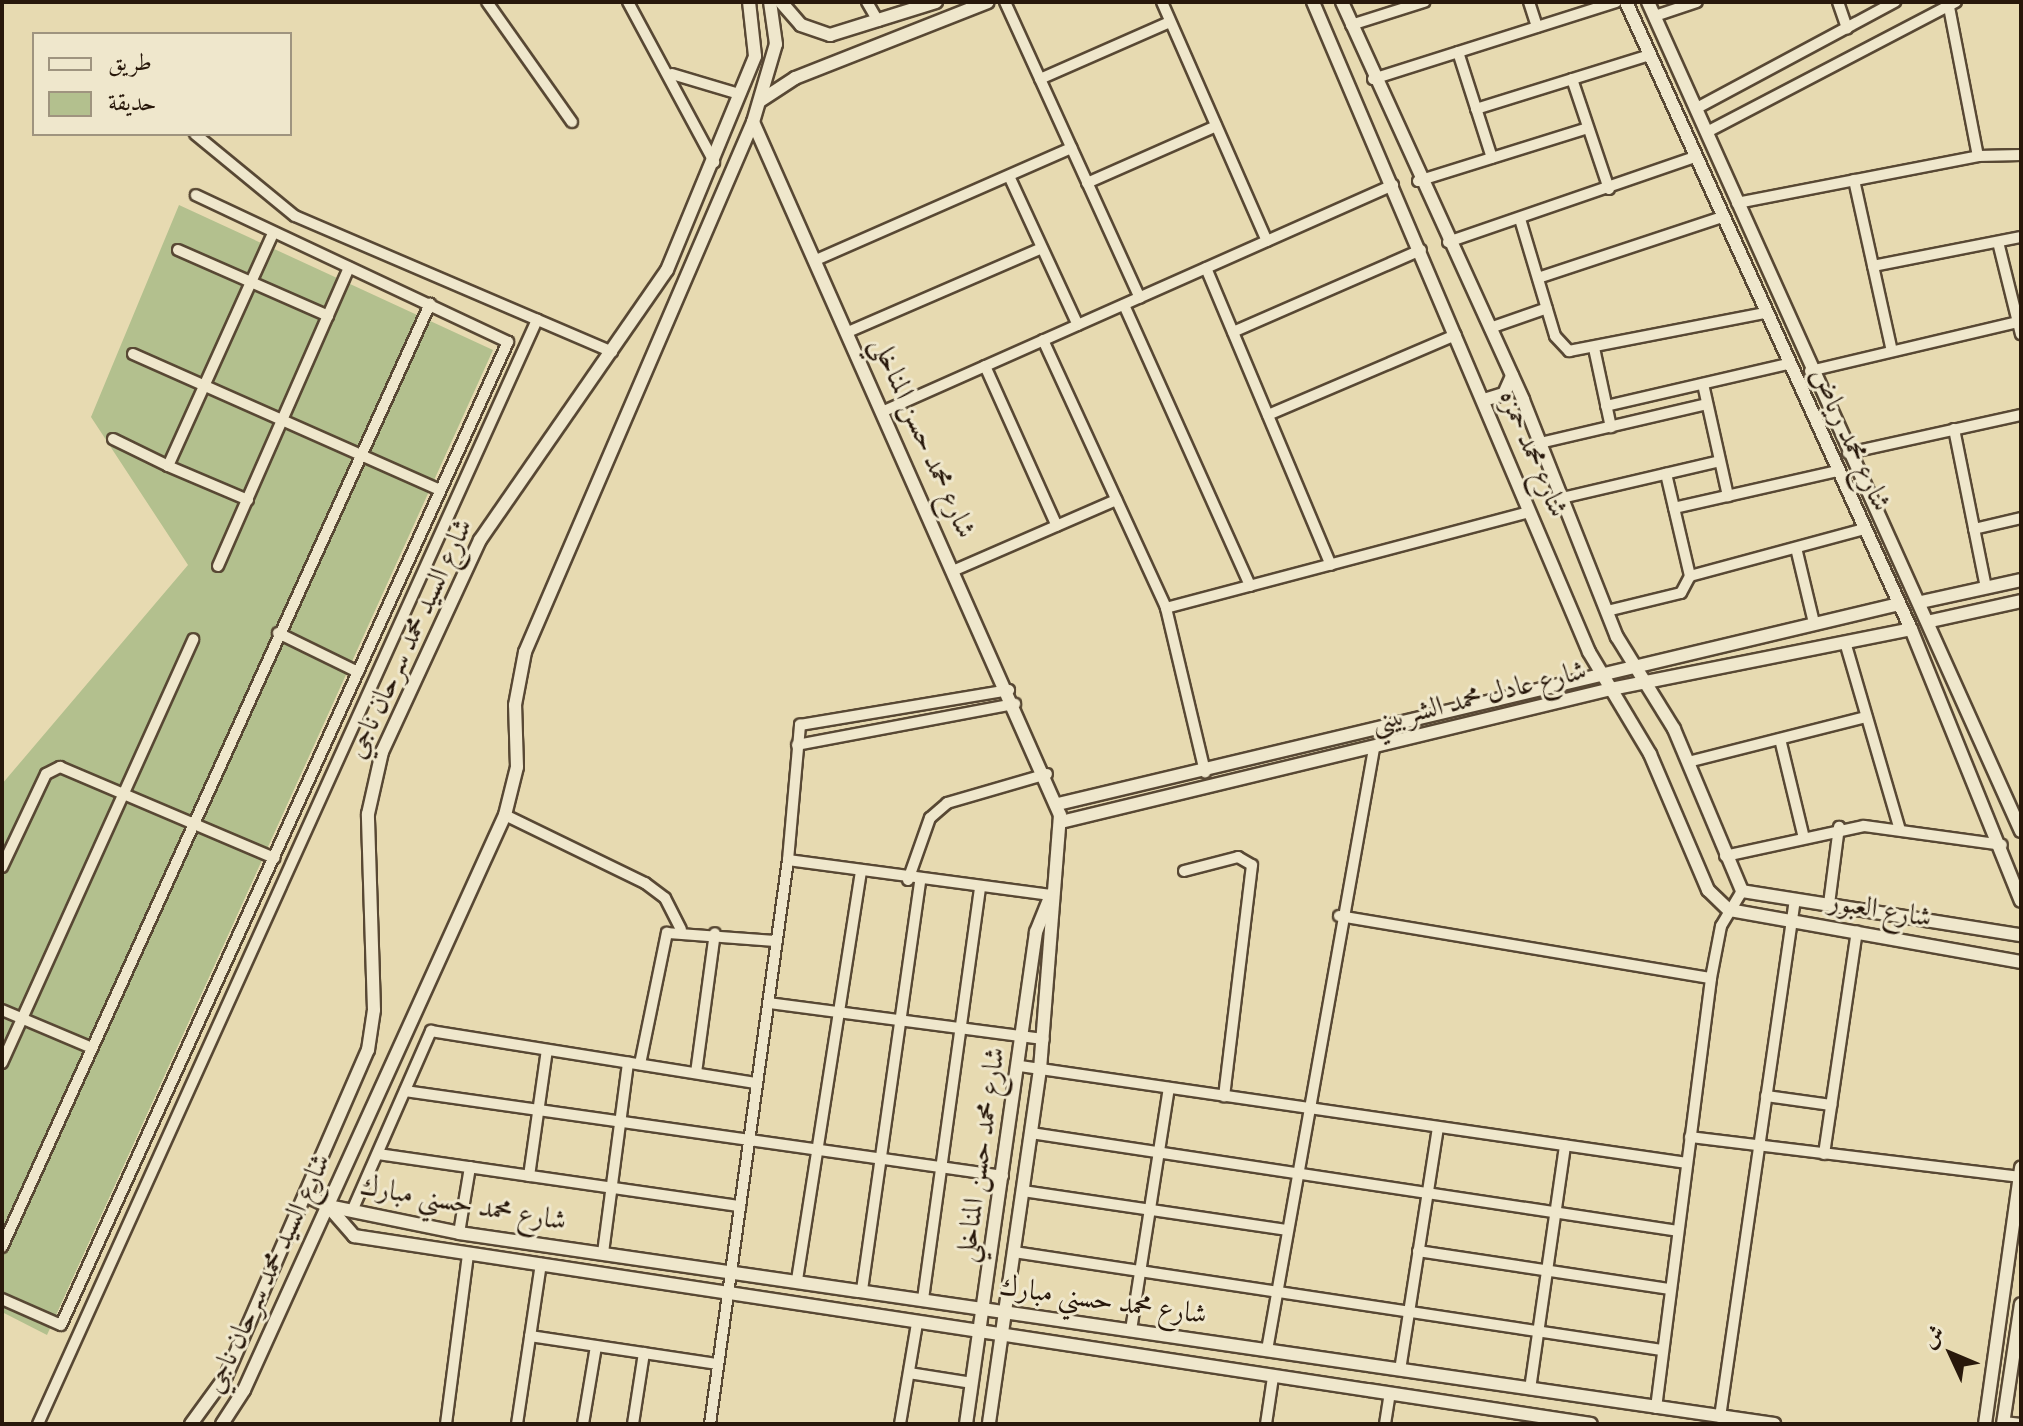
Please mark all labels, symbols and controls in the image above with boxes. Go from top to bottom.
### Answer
legend [32,32,292,136]
text: طريق [108,48,152,79]
text: حديقة [108,88,157,119]
street label: شارع محمد حسن المناخلي [863,332,981,544]
street label: شارع محمد رياض [1801,363,1897,517]
street label: شارع محمد حمزه [1490,385,1574,523]
street label: شارع السيد محمد سرحان ناجي [341,514,481,764]
street label: شارع عادل محمد الشربيني [1368,655,1590,741]
street label: شارع العبور [1826,885,1934,937]
street label: شارع محمد حسن المناخلي [950,1045,1014,1265]
street label: شارع السيد محمد سرحان ناجي [199,1149,339,1399]
street label: شارع محمد حسني مبارك [357,1170,569,1240]
street label: شارع محمد حسني مبارك [997,1271,1209,1333]
north arrow [1911,1314,1991,1394]
text: ش [1916,1320,1951,1355]

